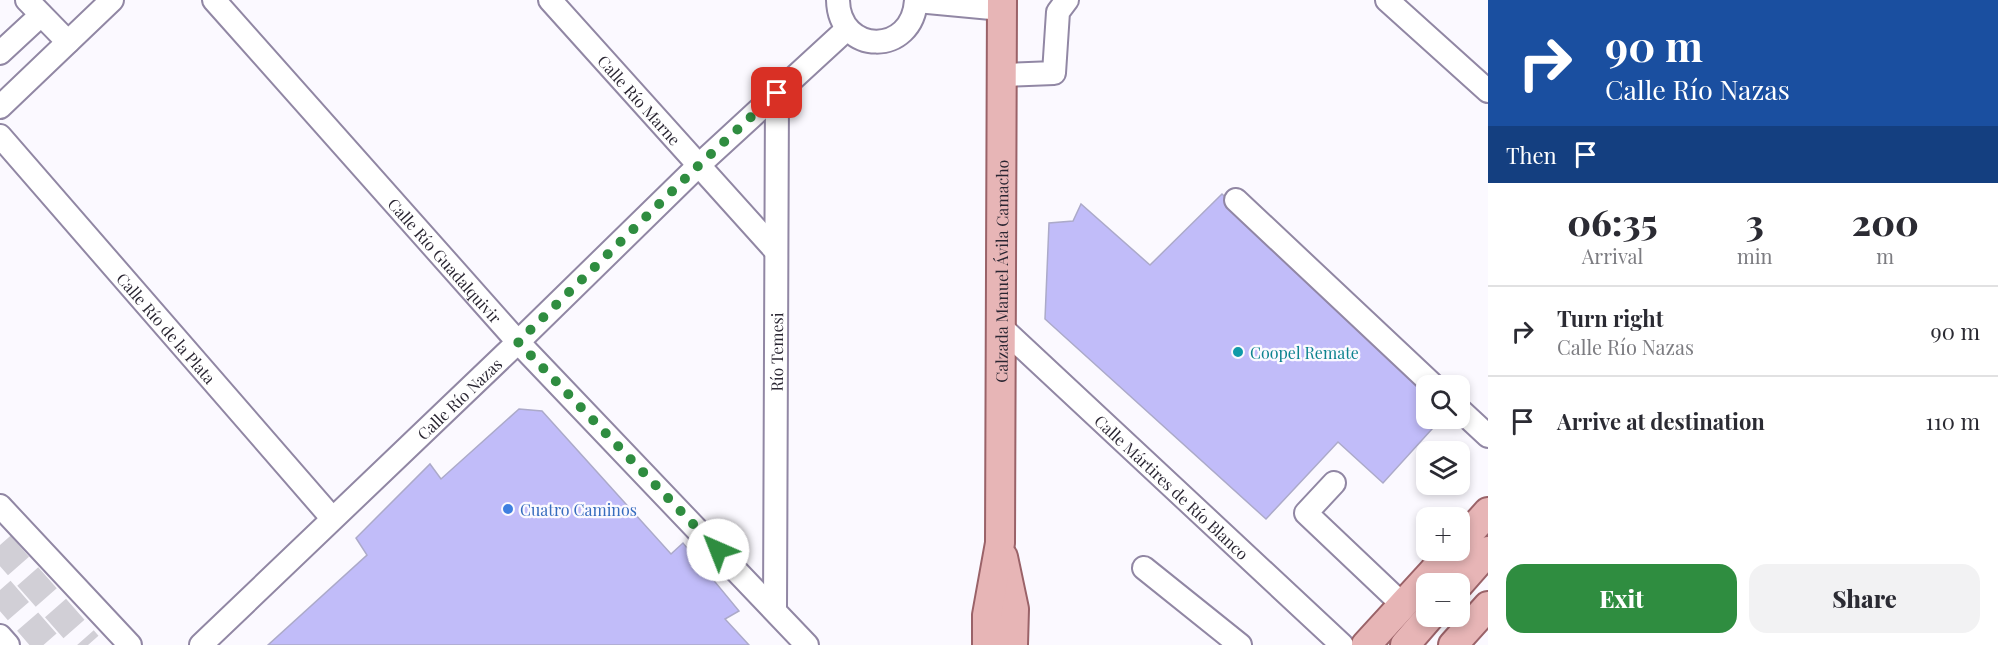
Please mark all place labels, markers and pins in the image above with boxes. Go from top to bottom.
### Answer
pin [751,67,802,118]
place label: Coopel Remate [1250,342,1359,363]
marker: Coopel Remate [1231,345,1245,359]
place label: Cuatro Caminos [520,499,637,520]
marker: Cuatro Caminos [501,502,515,516]

